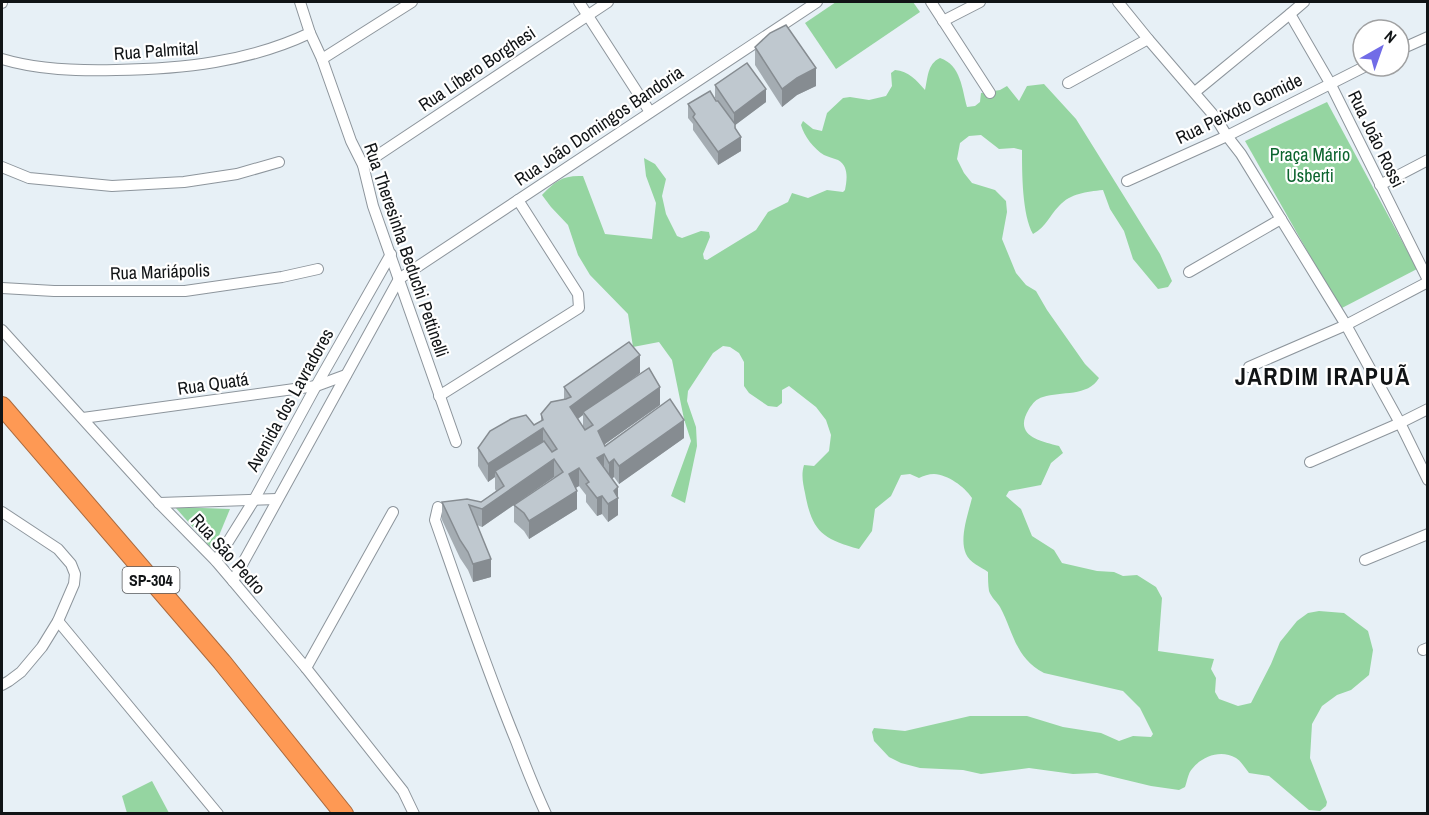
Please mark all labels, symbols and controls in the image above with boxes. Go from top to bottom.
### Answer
north arrow [1351,18,1411,78]
street label: Rua Líbero Borghesi [413,20,540,117]
text: N [1380,25,1401,48]
street label: Rua Palmital [113,35,199,66]
street label: Rua João Domingos Bandoria [509,60,688,191]
street label: Rua Peixoto Gomide [1171,67,1306,150]
street label: Rua João Rossi [1342,86,1411,191]
street label: Rua Theresinha Beduchi Pettinelli [358,139,455,360]
park label: Praça Mário Usberti [1270,142,1350,188]
street label: Rua Mariápolis [110,257,210,286]
street label: Avenida dos Lavradores [239,324,339,477]
district label: JARDIM IRAPUÃ [1235,360,1411,392]
street label: Rua Quatá [176,366,250,401]
street label: Rua São Pedro [185,508,271,600]
road number: SP-304 [122,567,180,593]

